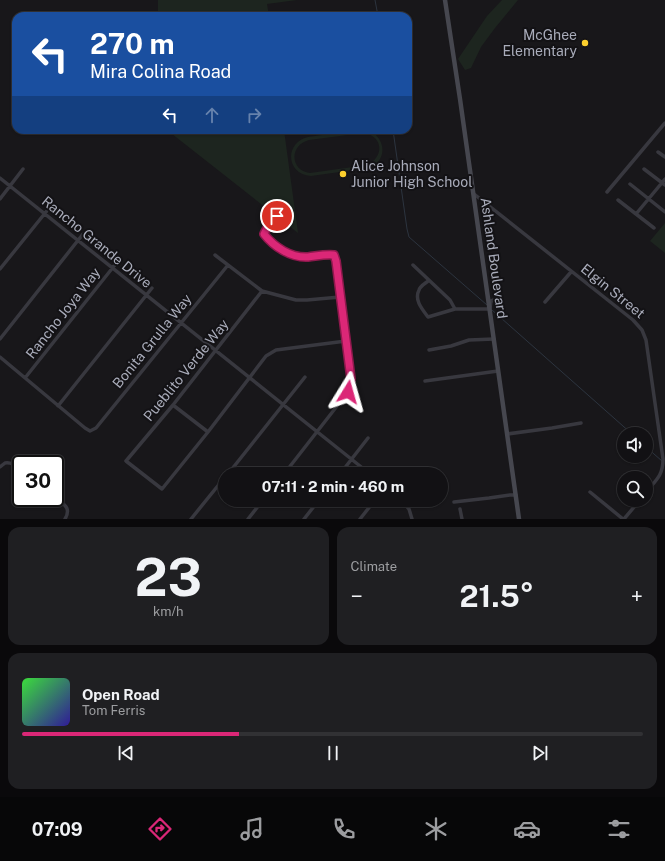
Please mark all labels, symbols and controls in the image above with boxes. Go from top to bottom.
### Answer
text: 270 m [90,27,174,60]
place label: McGhee Elementary [503,27,578,59]
icon: left [24,28,76,80]
marker: McGhee Elementary [580,38,590,48]
text: Mira Colina Road [90,61,231,82]
icon: left [159,104,181,126]
icon: ahead [201,104,223,126]
icon: right [243,104,265,126]
place label: Alice Johnson Junior High School [351,158,472,190]
marker: Alice Johnson Junior High School [338,169,348,179]
street label: Rancho Grande Drive [39,193,155,291]
street label: Ashland Boulevard [478,196,510,320]
pin [260,199,294,233]
icon: arrive [266,205,288,227]
street label: Elgin Street [578,260,648,322]
street label: Rancho Joya Way [22,264,104,362]
street label: Bonita Grulla Way [109,290,195,391]
street label: Pueblito Verde Way [140,316,232,424]
position arrow [327,371,369,413]
map controls [617,427,653,507]
button: sound [617,427,653,463]
speed limit sign: 30 [12,455,64,507]
button: search [617,471,653,507]
text: 07:11 · 2 min · 460 m [262,478,404,495]
text: 23 [134,547,202,608]
text: Climate [351,559,397,574]
text: 21.5° [460,578,534,614]
text: − [351,583,363,609]
text: + [631,583,643,609]
text: km/h [153,604,184,619]
text: Open Road [82,686,160,703]
text: Tom Ferris [82,703,145,718]
icon: previous [115,742,137,764]
icon: pause [322,742,344,764]
icon: next [529,742,551,764]
icon: directions [146,815,174,843]
icon: music [238,815,266,843]
icon: phone [330,815,358,843]
icon: climate [422,815,450,843]
icon: car [513,815,541,843]
icon: filters [605,815,633,843]
text: 07:09 [32,819,83,840]

